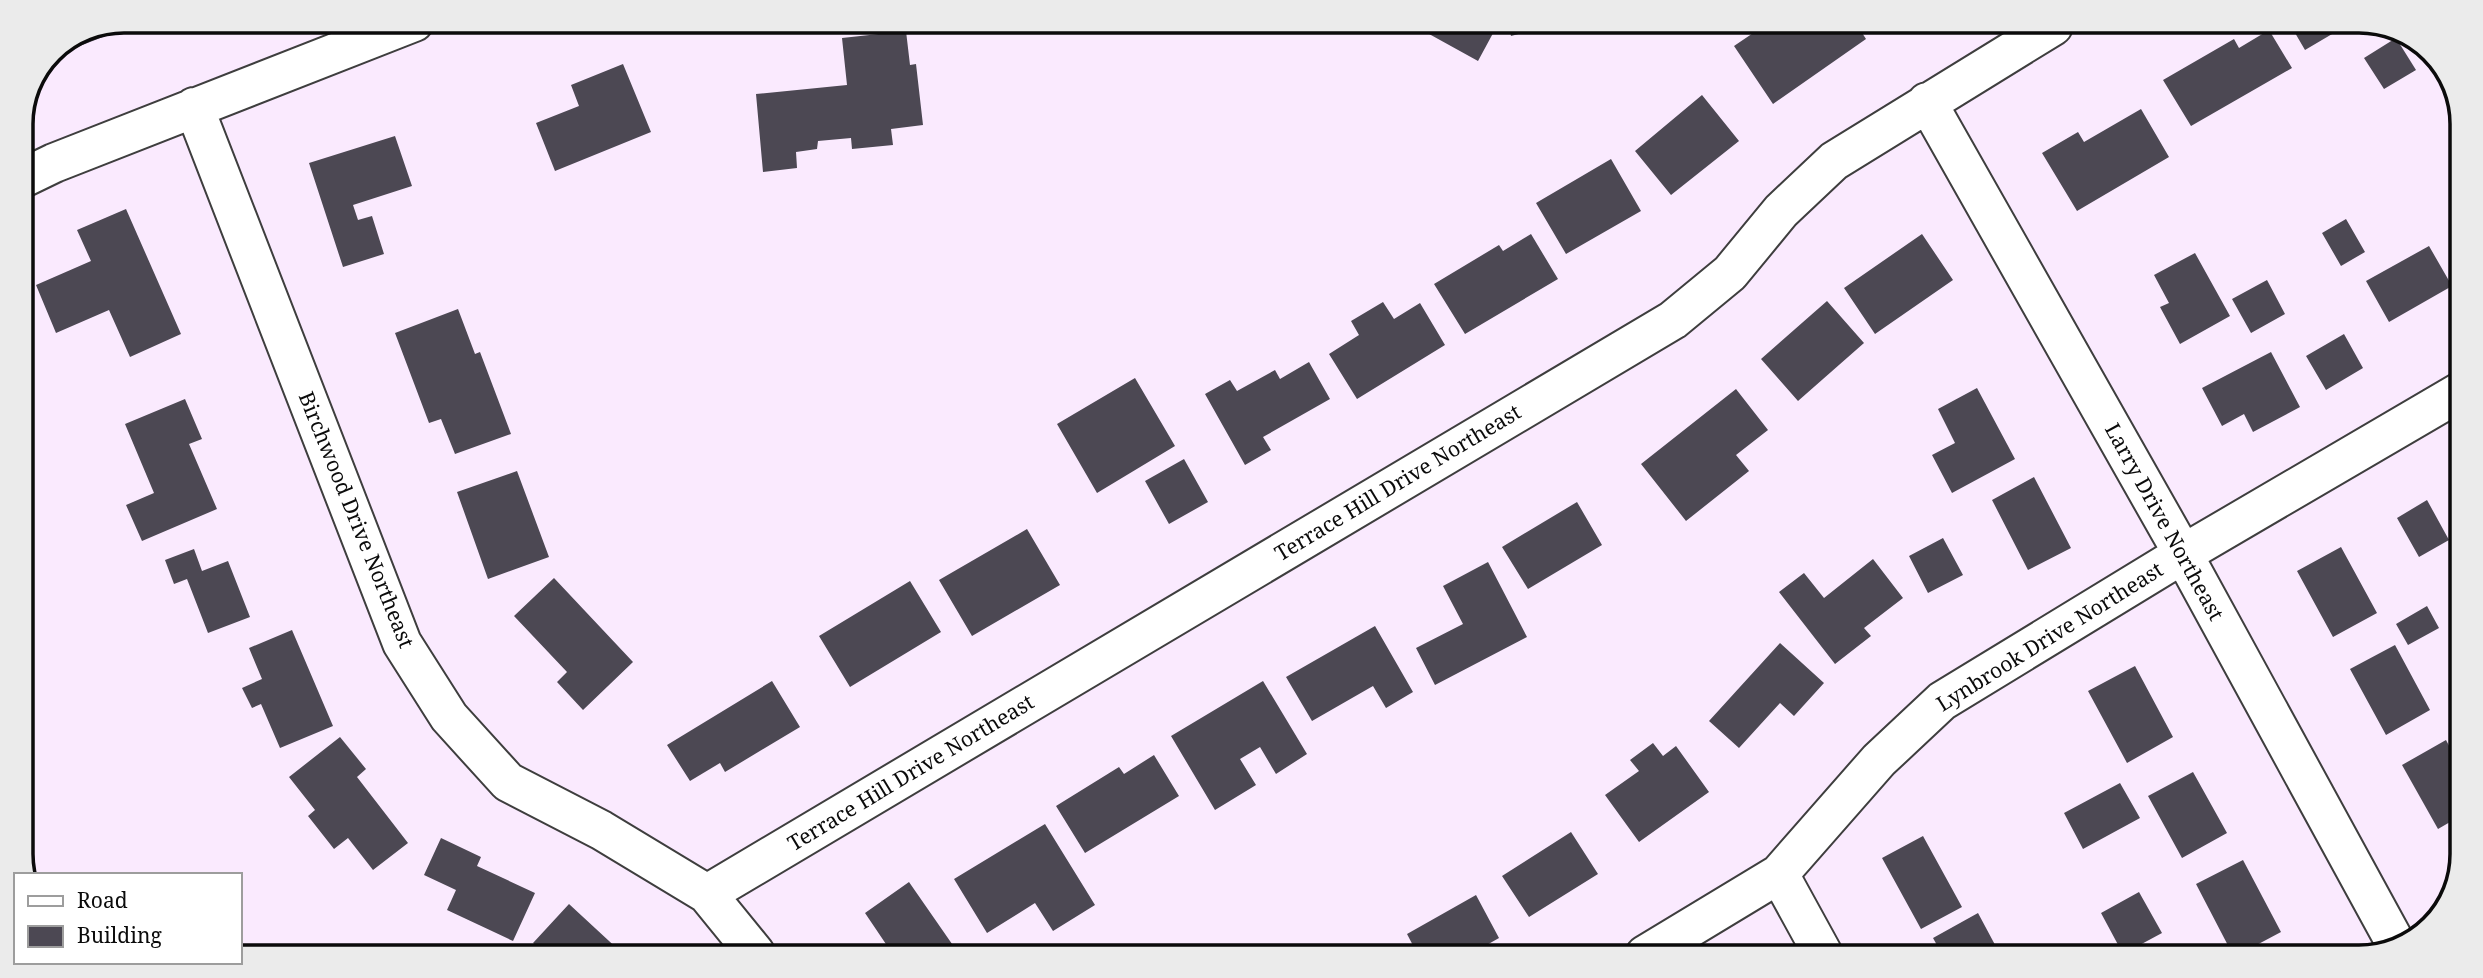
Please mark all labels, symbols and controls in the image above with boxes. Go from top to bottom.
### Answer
street label: Birchwood Drive Northeast [293,387,421,652]
street label: Terrace Hill Drive Northeast [1269,397,1526,567]
street label: Larry Drive Northeast [2099,418,2231,625]
street label: Lynbrook Drive Northeast [1931,555,2168,717]
street label: Terrace Hill Drive Northeast [782,687,1039,857]
legend [14,873,242,964]
text: Road [77,886,128,914]
text: Building [77,921,162,949]

